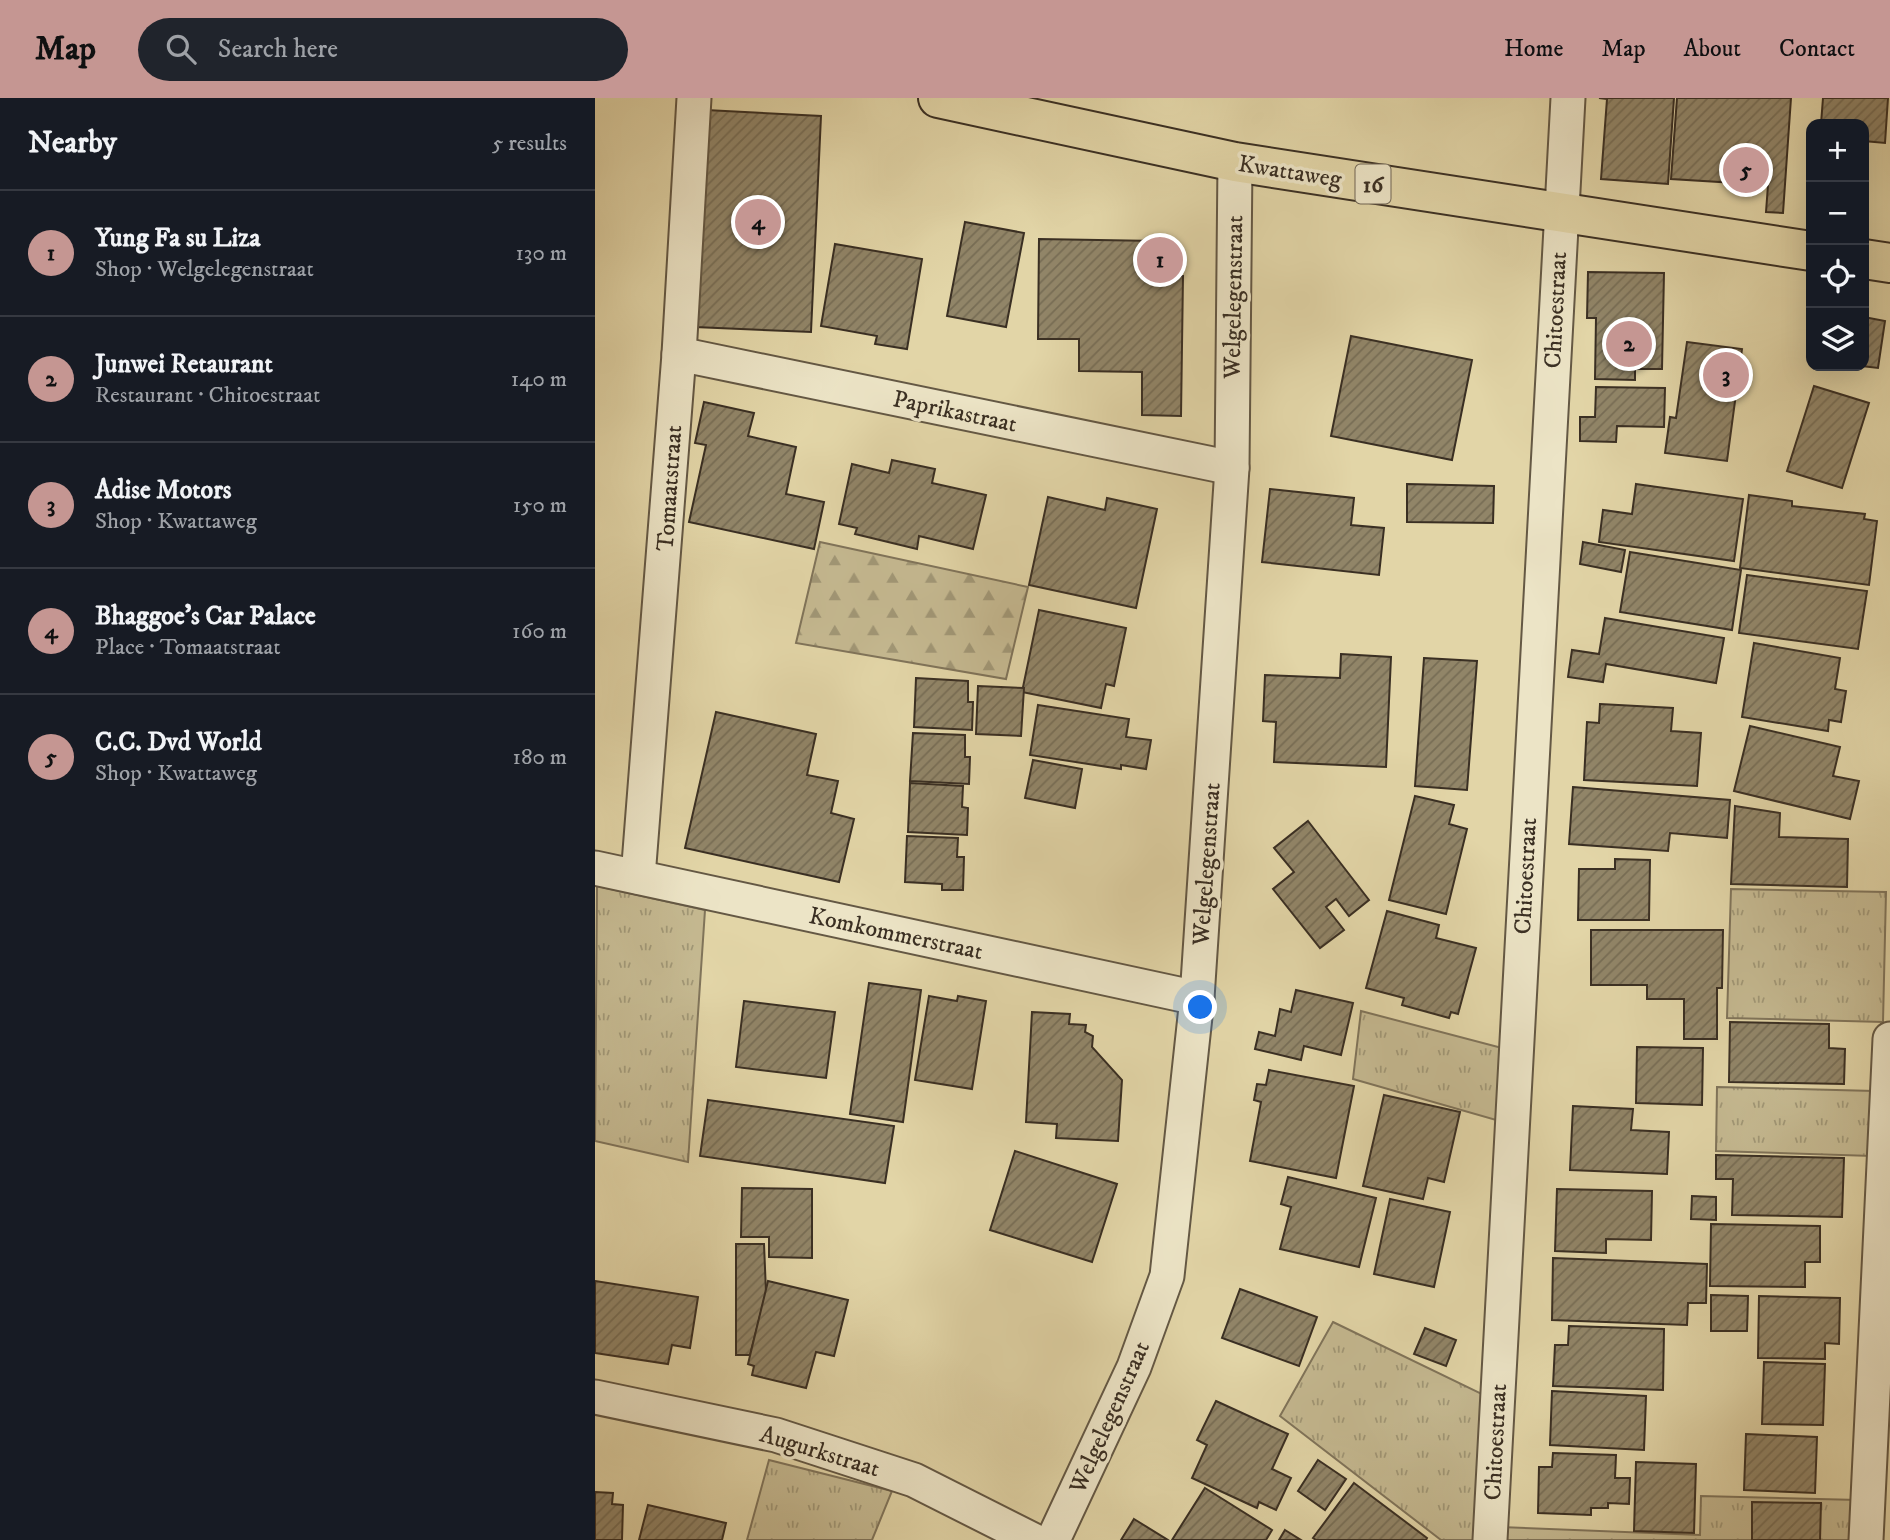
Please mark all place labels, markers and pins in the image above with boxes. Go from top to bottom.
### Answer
pin: 5 [1723,144,1769,196]
pin: 4 [735,196,781,248]
pin: 1 [1137,234,1183,286]
pin: 2 [1606,318,1652,370]
pin: 3 [1703,349,1749,401]

